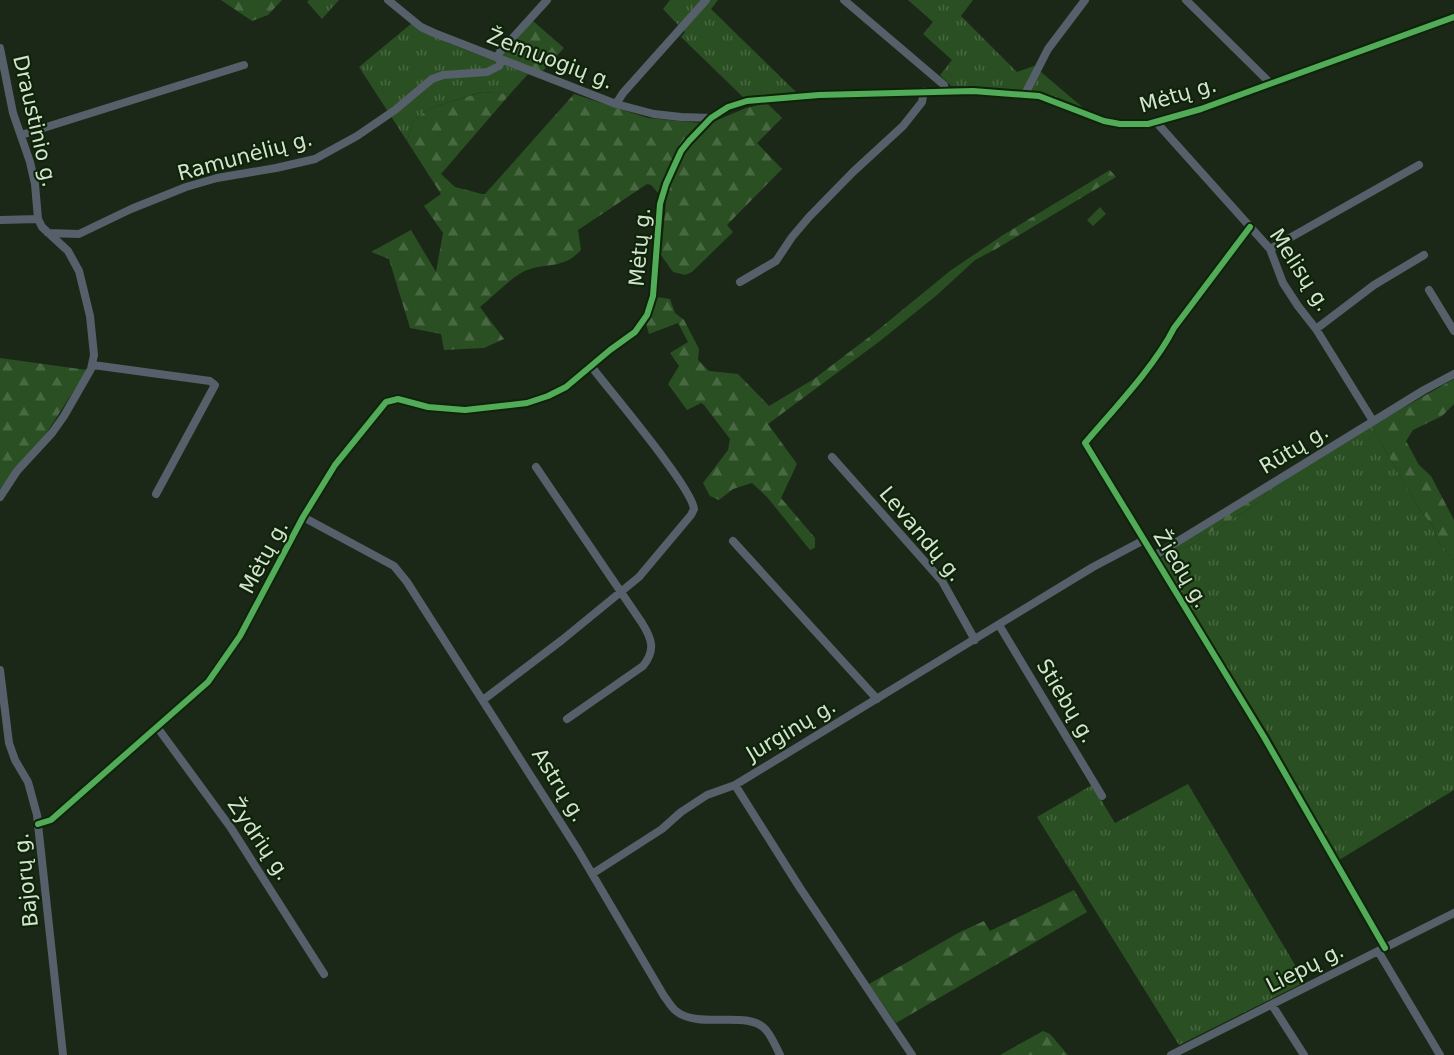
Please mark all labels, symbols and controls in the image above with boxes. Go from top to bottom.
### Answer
street label: Žemuogių g. [484,23,617,94]
street label: Draustinio g. [8,53,62,189]
street label: Mėtų g. [1137,73,1219,117]
street label: Ramunėlių g. [175,126,315,186]
street label: Mėtų g. [625,206,655,288]
street label: Melisų g. [1264,224,1336,316]
street label: Rūtų g. [1255,419,1333,479]
street label: Levandų g. [874,482,968,586]
street label: Mėtų g. [235,516,293,598]
street label: Žiedų g. [1148,525,1214,612]
street label: Stiebų g. [1032,655,1100,747]
street label: Jurginų g. [740,694,840,767]
street label: Astrų g. [527,744,591,826]
street label: Žydrių g. [223,793,296,885]
street label: Bajorų g. [9,832,43,928]
street label: Liepų g. [1262,938,1348,998]

